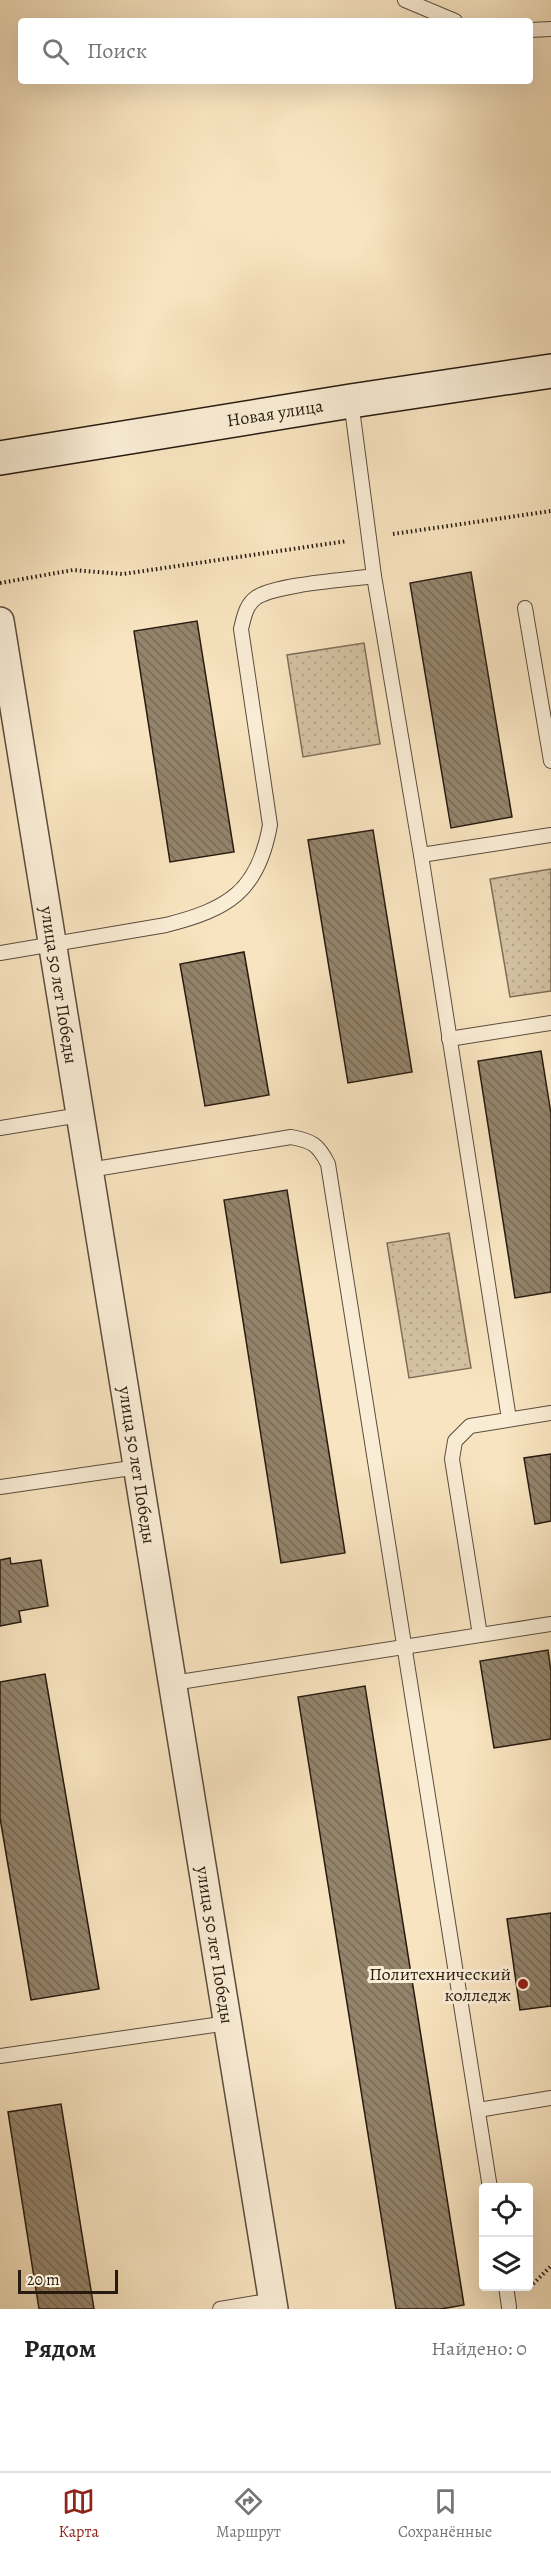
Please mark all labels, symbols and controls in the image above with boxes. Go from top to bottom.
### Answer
search box [18,18,533,84]
icon: search [39,35,72,68]
text: Поиск [87,36,147,66]
street label: Новая улица [225,393,326,432]
street label: улица 50 лет Победы [35,904,83,1065]
street label: улица 50 лет Победы [113,1384,161,1545]
street label: улица 50 лет Победы [191,1864,239,2025]
place label: Политехнический колледж [369,1962,511,2007]
marker: Политехнический колледж [516,1977,530,1991]
map controls [479,2183,533,2291]
button: locate [479,2183,533,2237]
button: layers [479,2237,533,2291]
scale bar [18,2267,118,2294]
text: 20 m [27,2269,60,2291]
text: Рядом [24,2331,96,2366]
text: Найдено: 0 [431,2335,527,2362]
tab: Карта [59,2485,99,2543]
tab: Маршрут [216,2485,281,2543]
tab: Сохранённые [398,2485,492,2543]

